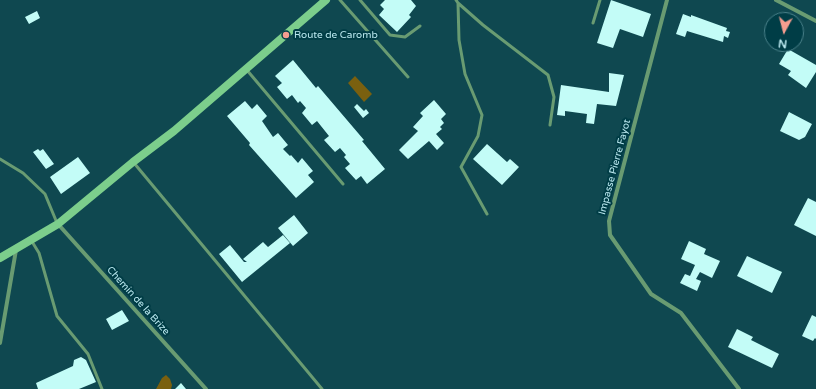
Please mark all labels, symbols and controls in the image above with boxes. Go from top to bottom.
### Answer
north arrow [764,12,804,52]
place label: Route de Caromb [294,29,378,41]
marker: Route de Caromb [281,30,291,40]
text: N [777,36,788,50]
street label: Impasse Pierre Fayot [596,118,634,216]
street label: Chemin de la Brize [104,264,172,338]

